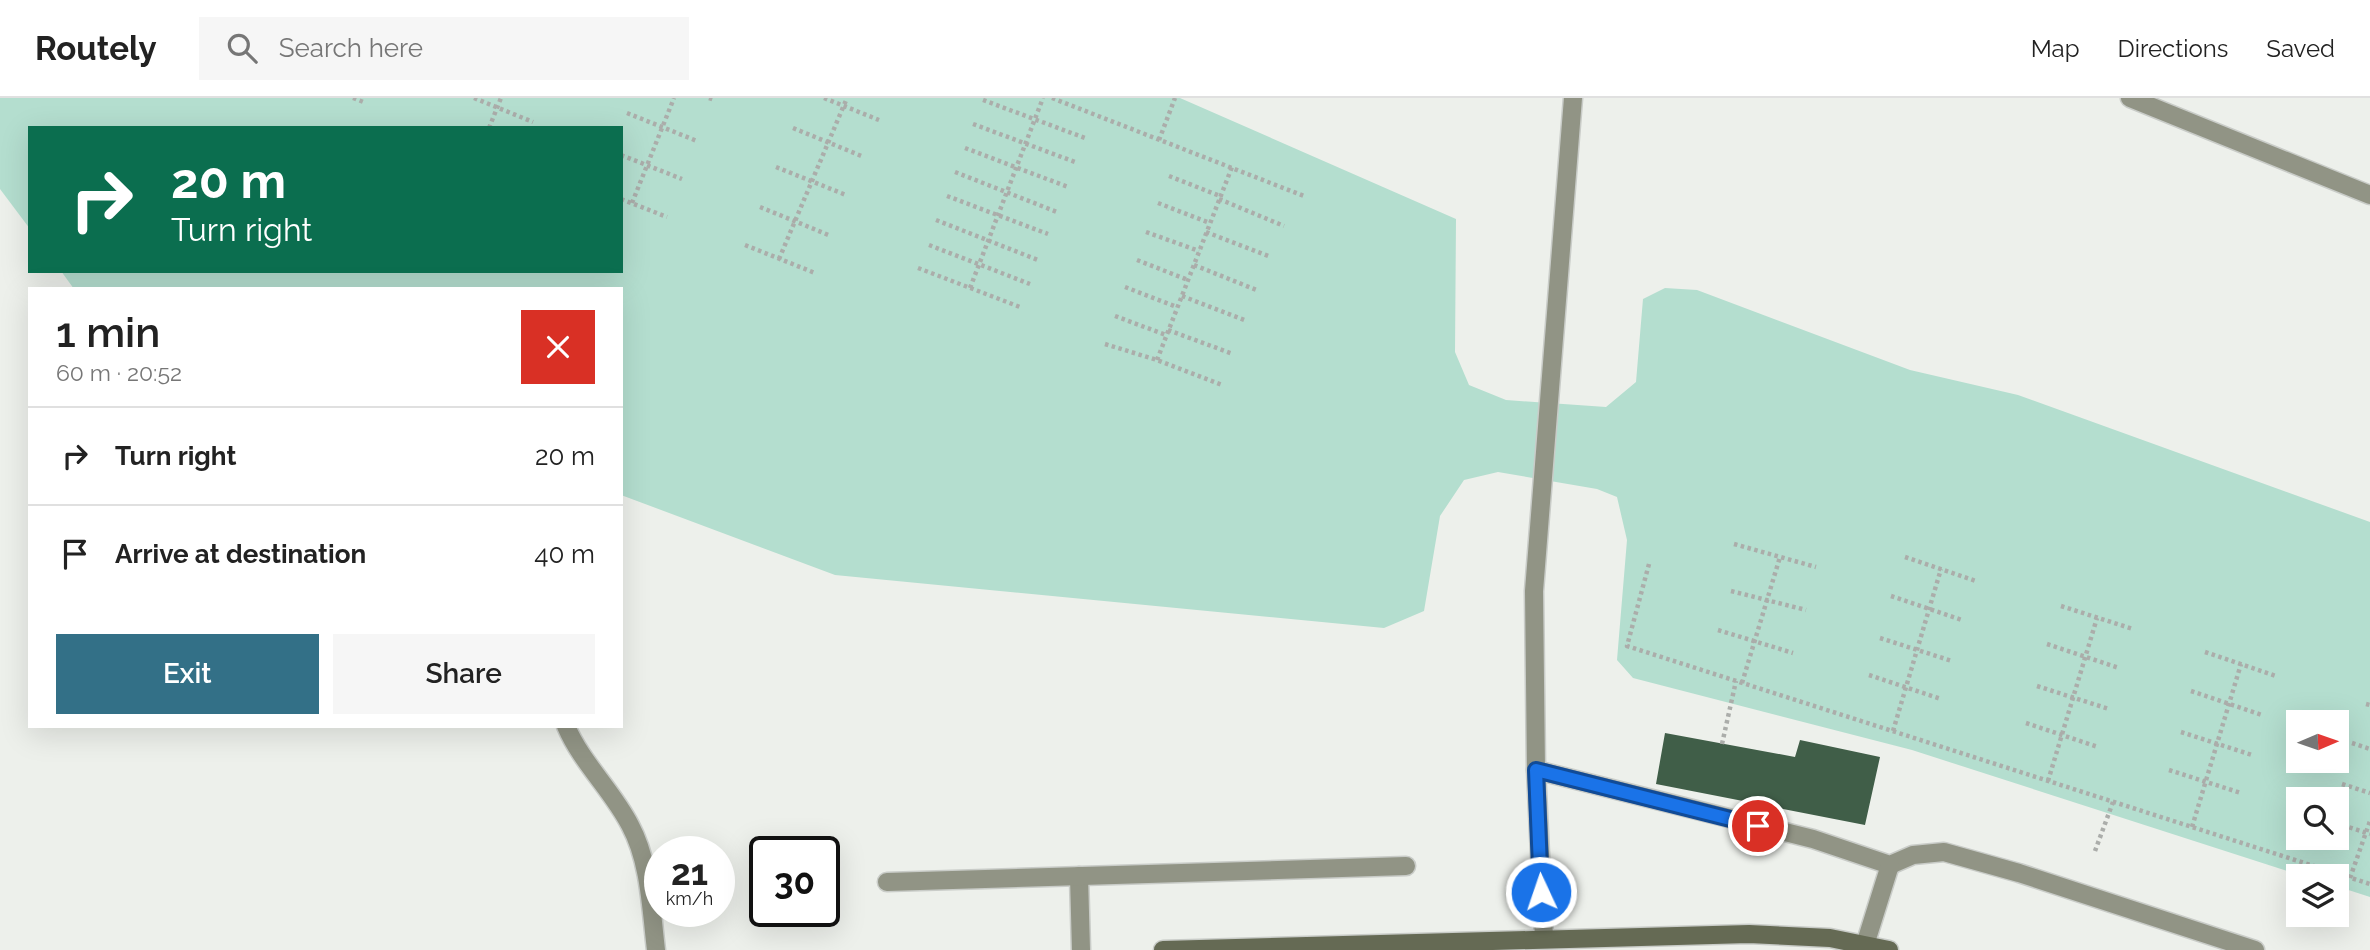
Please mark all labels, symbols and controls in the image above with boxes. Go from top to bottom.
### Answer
search box [199,17,689,80]
text: Routely [35,29,157,68]
icon: search [223,29,261,67]
text: Search here [279,33,423,63]
text: Map [2031,34,2080,63]
text: Directions [2118,34,2228,63]
text: Saved [2266,34,2335,63]
text: 20 m [171,152,286,209]
icon: right [56,154,147,245]
text: Turn right [171,211,312,248]
text: 1 min [56,308,160,357]
button: close [521,310,595,384]
text: 60 m · 20:52 [56,359,182,386]
icon: right [56,437,94,475]
text: Turn right [115,441,236,471]
text: 20 m [535,441,595,471]
icon: arrive [56,535,94,573]
text: Arrive at destination [115,539,366,569]
text: 40 m [534,539,595,569]
button: Exit [56,634,319,714]
button: Share [333,634,595,714]
north arrow [2286,710,2348,774]
map controls [2286,710,2349,927]
button: search [2286,787,2349,850]
pin [1728,796,1788,856]
icon: arrive [1739,807,1777,845]
speed limit sign: 30 [749,836,840,927]
text: 21 [671,852,708,893]
position arrow [1504,855,1578,929]
button: layers [2286,864,2349,927]
text: km/h [666,888,713,909]

